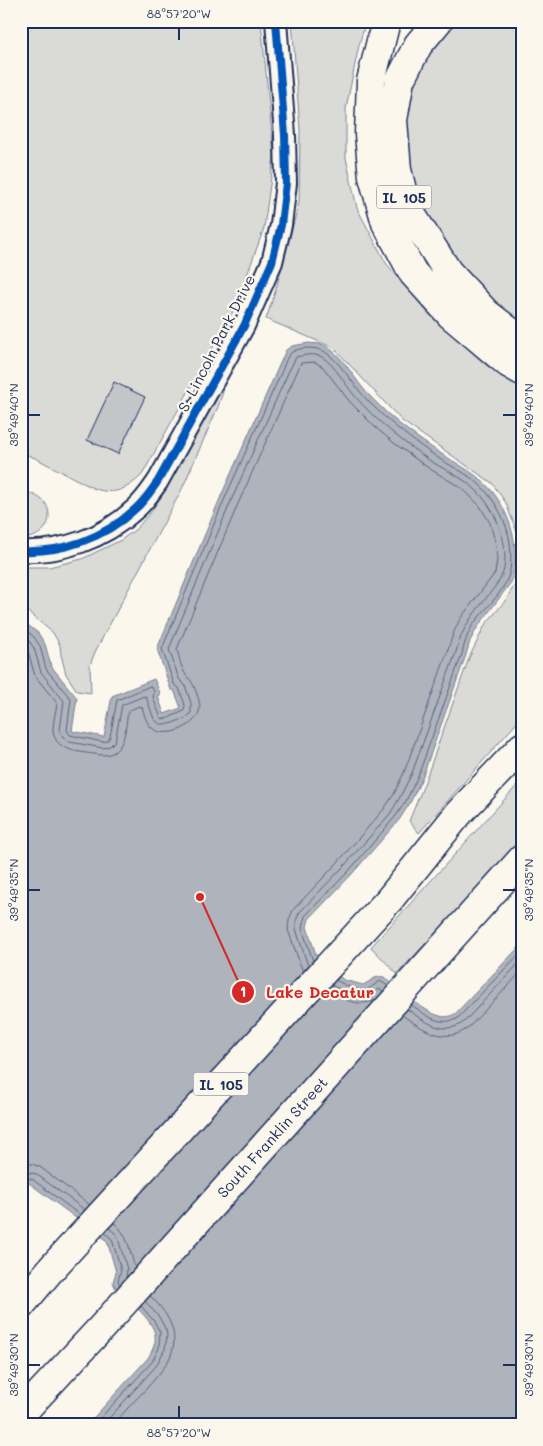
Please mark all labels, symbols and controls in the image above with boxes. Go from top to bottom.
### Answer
text: 88°57'20"W [147,5,211,21]
road number: IL 105 [376,186,432,208]
street label: S. Lincoln Park Drive [173,271,259,415]
text: 39°49'40"N [5,383,21,447]
text: 39°49'40"N [520,383,536,447]
text: 39°49'35"N [5,859,21,921]
text: 39°49'35"N [520,859,536,921]
callout: Lake Decatur [231,977,384,1008]
text: 1 [240,981,246,1001]
text: Lake Decatur [266,981,374,1002]
road number: IL 105 [194,1072,248,1096]
street label: South Franklin Street [212,1072,332,1202]
text: 39°49'30"N [5,1333,21,1397]
text: 39°49'30"N [520,1333,536,1397]
text: 88°57'20"W [147,1424,211,1440]

